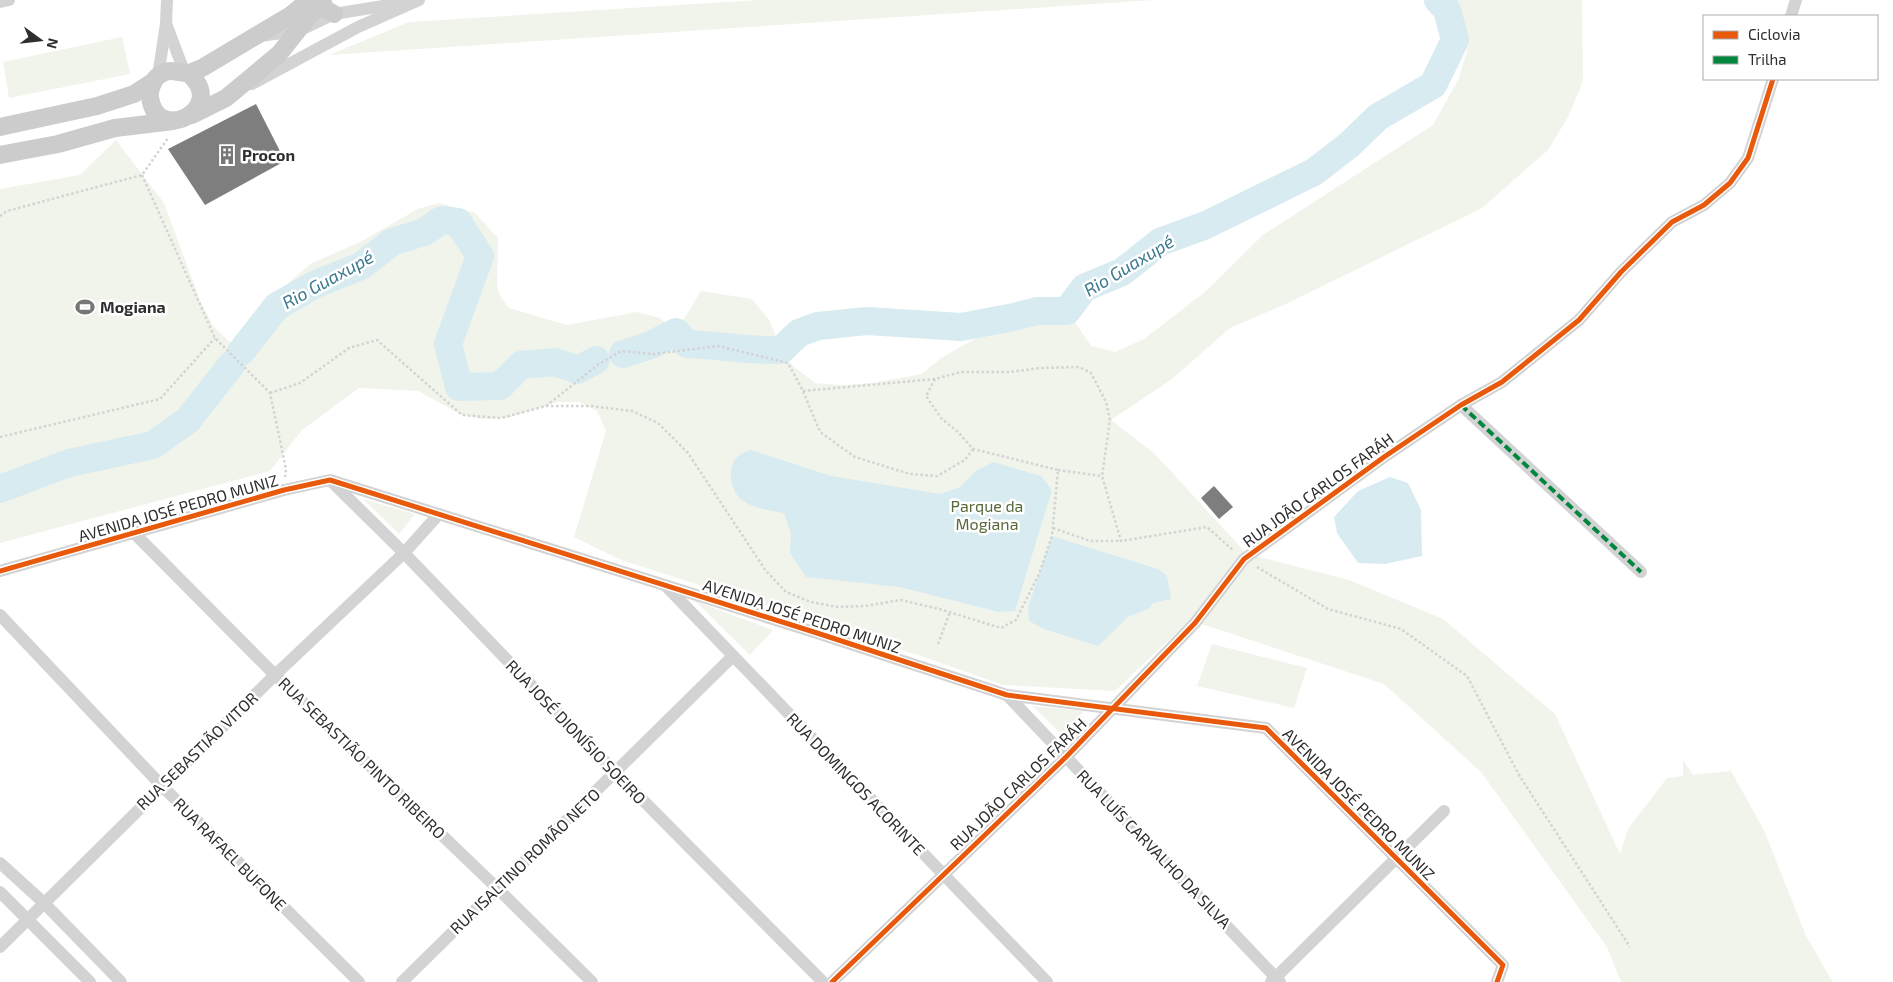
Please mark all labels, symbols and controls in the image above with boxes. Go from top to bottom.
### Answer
north arrow [15,15,65,65]
legend [1703,15,1878,80]
text: Ciclovia [1748,25,1800,43]
text: N [44,36,63,51]
text: Trilha [1748,50,1786,68]
building icon: Procon [216,144,238,166]
place label: Procon [242,145,295,164]
water label: Rio Guaxupé [1079,229,1178,301]
water label: Rio Guaxupé [278,245,377,313]
sports icon: Mogiana [74,296,96,318]
place label: Mogiana [100,297,166,316]
street label: RUA JOÃO CARLOS FARÁH [1239,428,1397,551]
street label: AVENIDA JOSÉ PEDRO MUNIZ [76,470,280,545]
park label: Parque da Mogiana [951,496,1023,533]
street label: AVENIDA JOSÉ PEDRO MUNIZ [701,575,904,657]
street label: RUA JOSÉ DIONÍSIO SOEIRO [503,656,650,808]
street label: RUA SEBASTIÃO PINTO RIBEIRO [275,673,450,842]
street label: RUA SEBASTIÃO VITOR [132,688,261,813]
street label: RUA DOMINGOS ACORINTE [783,709,929,859]
street label: RUA JOÃO CARLOS FARÁH [946,714,1090,854]
street label: AVENIDA JOSÉ PEDRO MUNIZ [1279,724,1439,884]
street label: RUA LUÍS CARVALHO DA SILVA [1074,765,1235,932]
street label: RUA ISALTINO ROMÃO NETO [446,784,604,937]
street label: RUA RAFAEL BUFONE [170,793,291,914]

